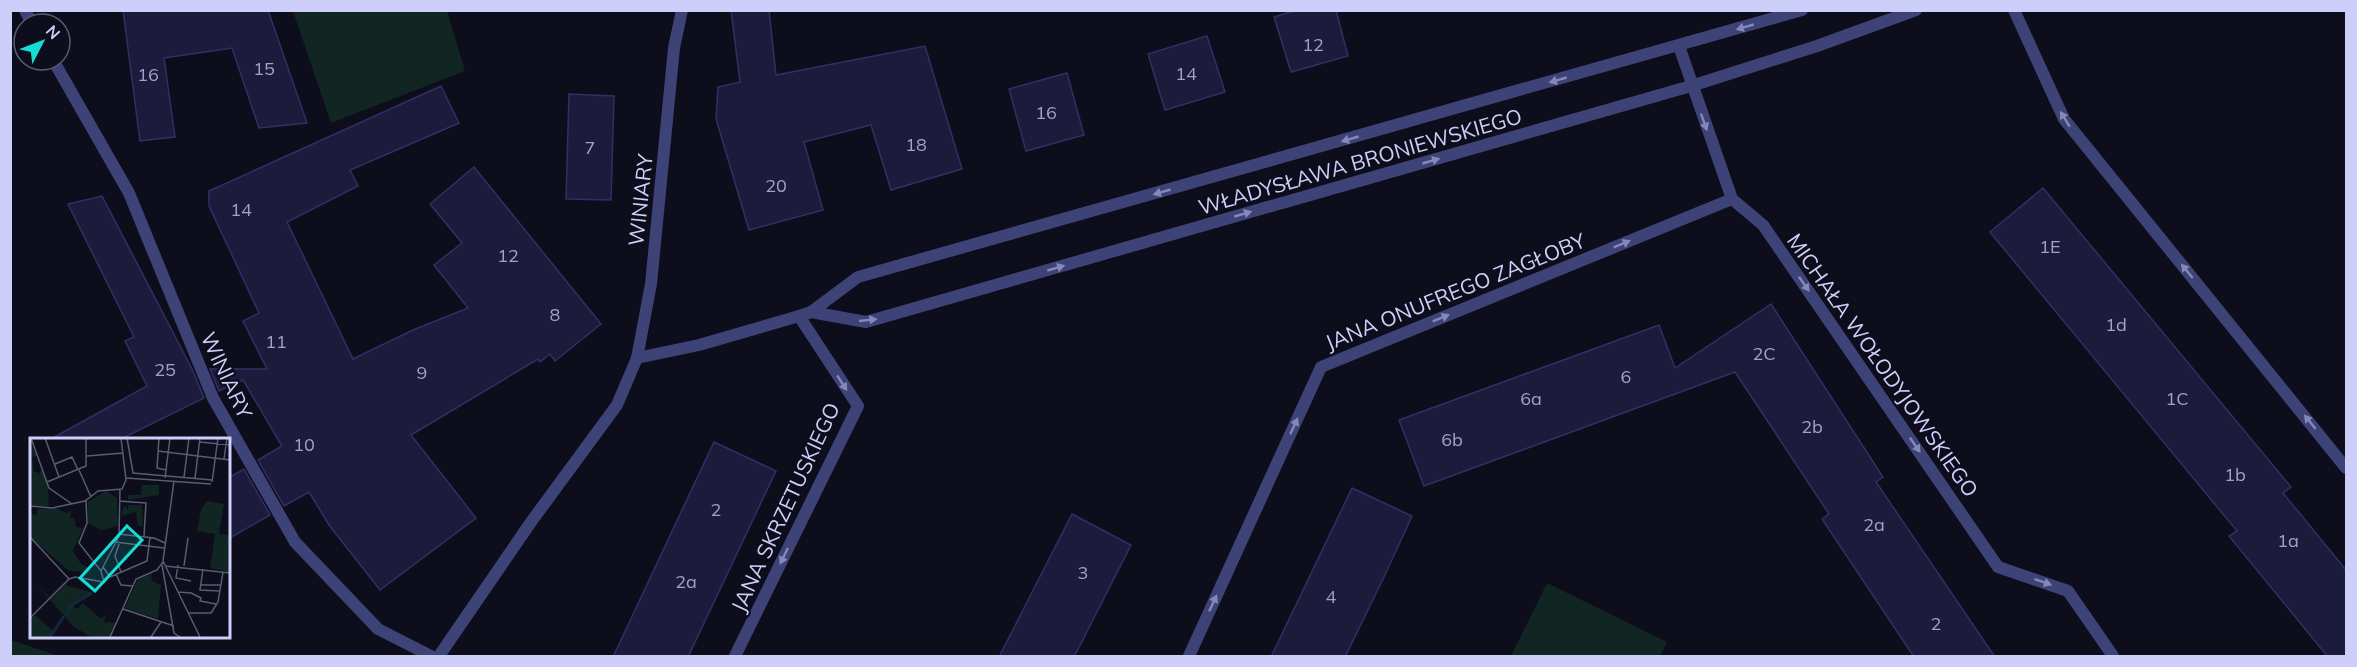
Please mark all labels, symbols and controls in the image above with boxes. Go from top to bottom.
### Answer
north arrow [12,12,72,72]
text: N [42,21,65,43]
one-way arrow [1736,23,1754,32]
house number: 12 [1302,33,1324,56]
house number: 15 [253,57,275,80]
house number: 14 [1175,62,1197,85]
house number: 16 [137,63,159,86]
one-way arrow [1549,76,1567,86]
house number: 16 [1035,101,1057,124]
street label: WŁADYSŁAWA BRONIEWSKIEGO [1195,102,1525,220]
one-way arrow [2060,110,2071,127]
one-way arrow [1700,113,1709,131]
house number: 18 [905,133,927,156]
one-way arrow [1341,135,1359,144]
house number: 7 [585,136,595,159]
street label: WINIARY [622,152,658,247]
one-way arrow [1422,156,1440,165]
house number: 20 [765,174,787,197]
one-way arrow [1153,187,1171,197]
house number: 14 [230,198,252,221]
one-way arrow [1234,209,1252,219]
street label: JANA ONUFREGO ZAGŁOBY [1321,227,1589,355]
street label: MICHAŁA WOŁODYJOWSKIEGO [1782,228,1984,502]
house number: 1E [2039,235,2061,258]
one-way arrow [1613,239,1631,249]
house number: 12 [497,244,519,267]
one-way arrow [1047,263,1065,272]
one-way arrow [2181,264,2194,279]
one-way arrow [1798,276,1810,292]
house number: 8 [550,303,560,326]
one-way arrow [1432,313,1450,322]
house number: 1d [2105,313,2127,336]
one-way arrow [859,315,878,325]
street label: WINIARY [196,328,258,423]
house number: 11 [265,330,287,353]
house number: 2C [1752,342,1776,365]
house number: 25 [154,358,176,381]
house number: 9 [417,361,427,384]
house number: 6 [1621,365,1631,388]
one-way arrow [837,375,848,391]
house number: 6a [1520,387,1542,410]
house number: 1C [2165,387,2189,410]
street label: JANA SKRZETUSKIEGO [725,398,845,616]
one-way arrow [2303,414,2316,430]
house number: 2b [1801,415,1823,438]
one-way arrow [1289,416,1299,434]
house number: 6b [1441,428,1463,451]
house number: 10 [293,433,315,456]
one-way arrow [1909,437,1921,453]
inset map [30,438,230,637]
house number: 1b [2224,463,2246,486]
house number: 2 [711,498,721,521]
house number: 2a [1863,513,1885,536]
house number: 1a [2277,529,2299,552]
one-way arrow [780,548,789,565]
house number: 3 [1078,561,1088,584]
house number: 2a [675,570,697,593]
one-way arrow [2034,578,2052,588]
house number: 4 [1326,585,1337,608]
one-way arrow [1208,594,1218,612]
house number: 2 [1931,612,1941,635]

